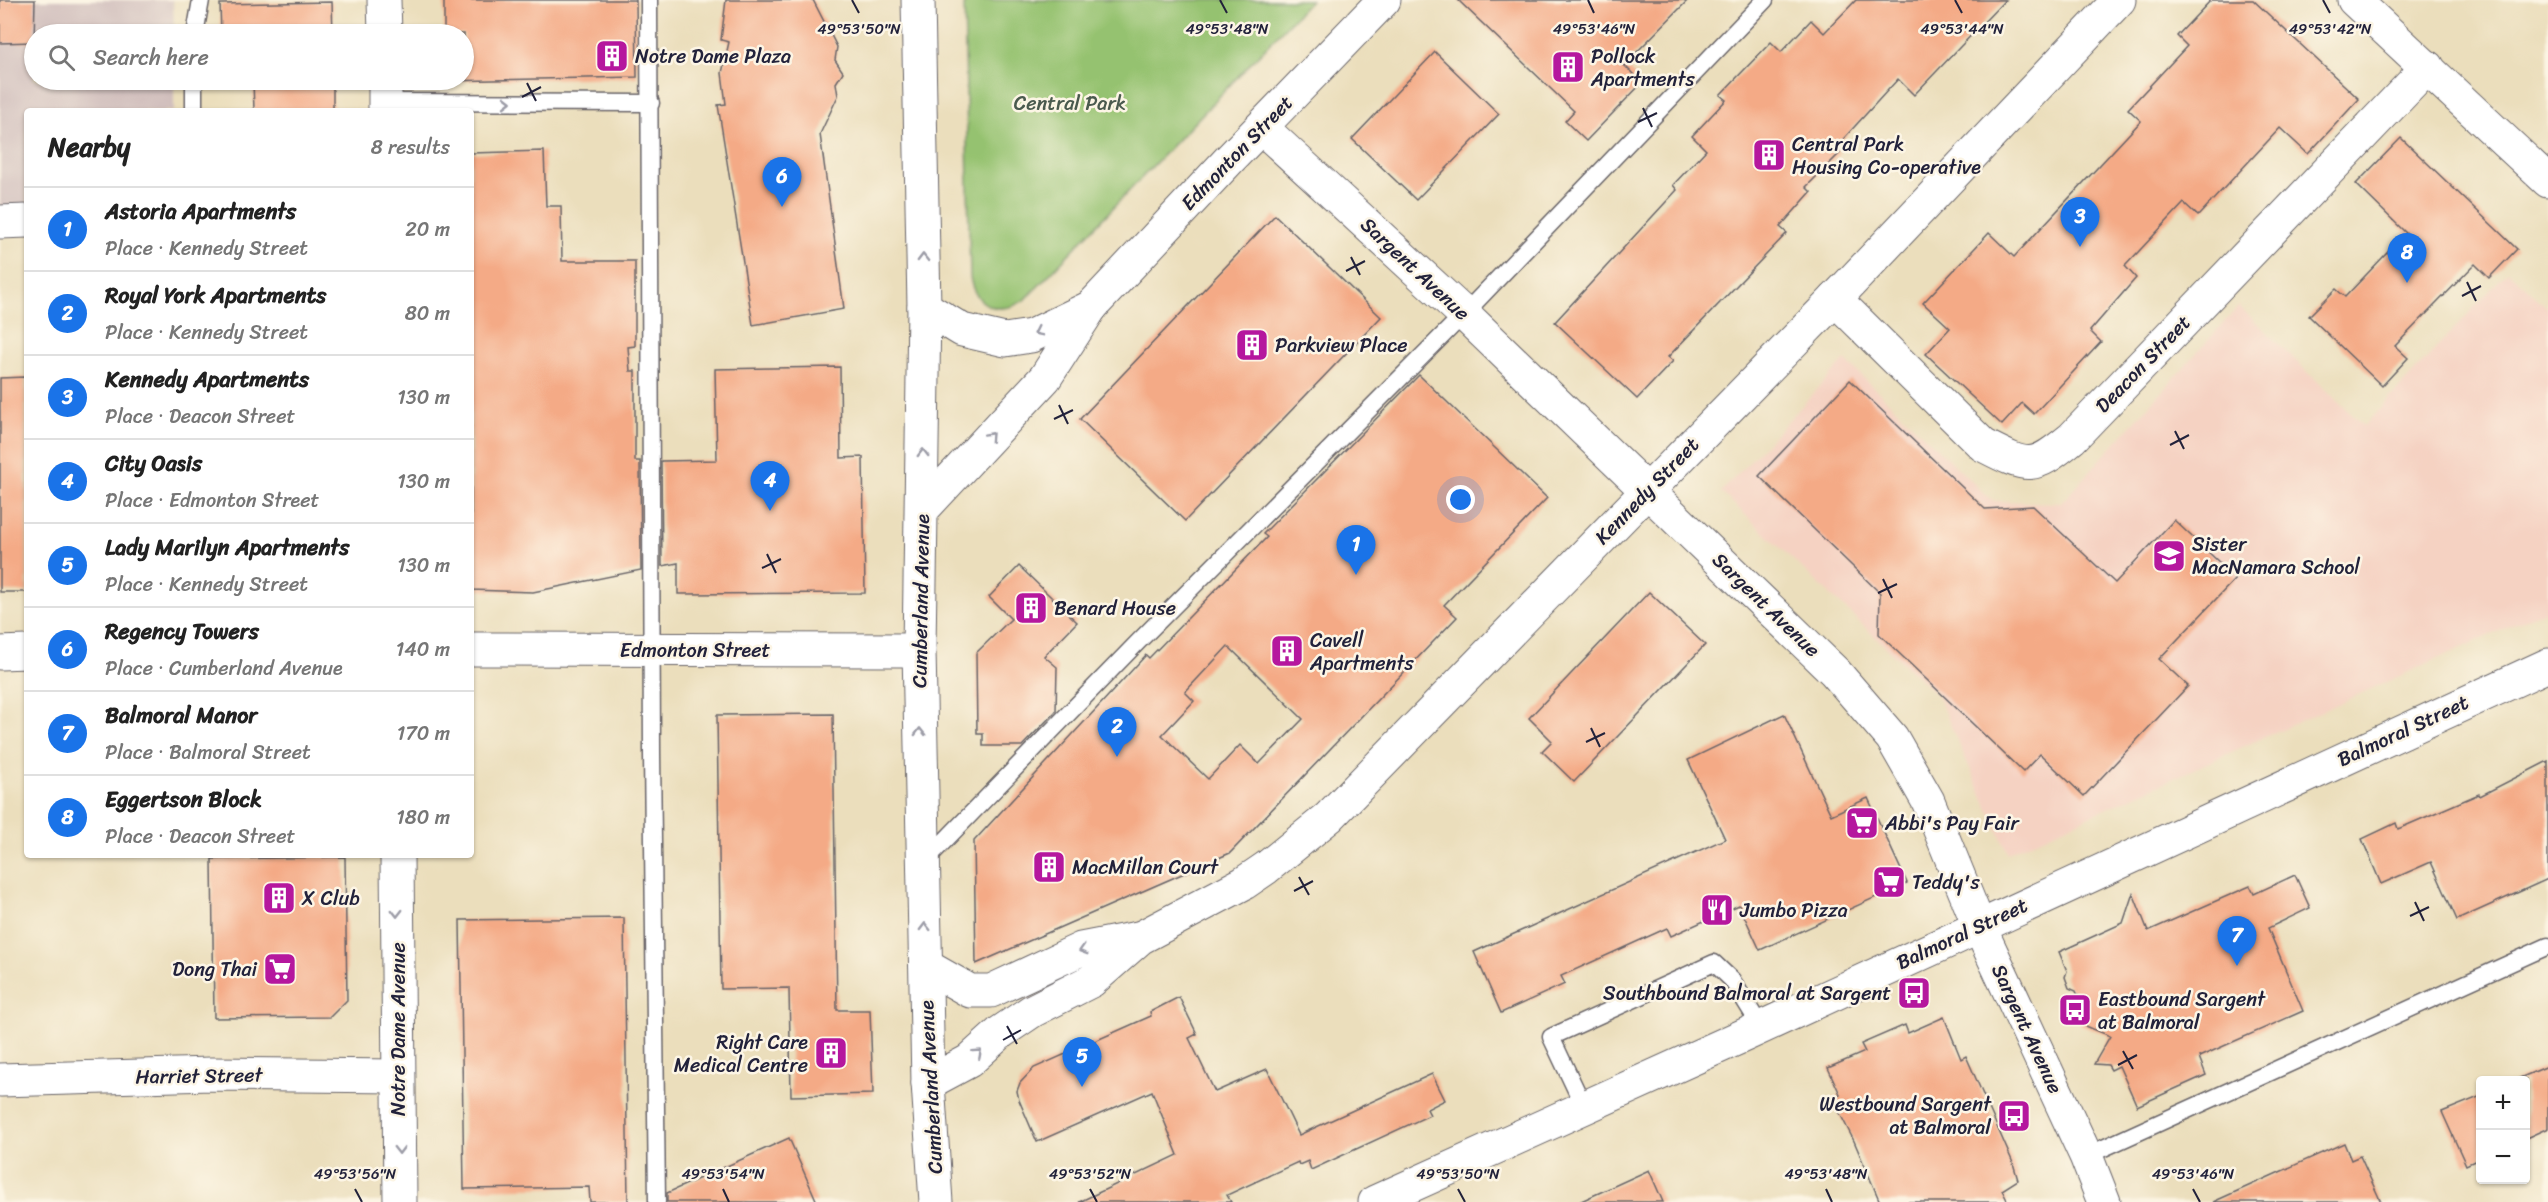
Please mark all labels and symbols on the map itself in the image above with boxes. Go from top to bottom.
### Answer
text: 49°53'50"N [817,16,901,42]
text: 49°53'48"N [1185,16,1269,42]
text: 49°53'46"N [1553,16,1636,42]
text: 49°53'44"N [1920,16,2004,42]
text: 49°53'42"N [2289,16,2372,42]
building icon: Notre Dame Plaza [594,38,630,74]
place label: Notre Dame Plaza [635,39,791,74]
place label: Pollock Apartments [1590,39,1695,97]
building icon: Pollock Apartments [1550,49,1586,85]
park label: Central Park [1014,86,1126,121]
street label: Edmonton Street [1172,87,1302,219]
one-way arrow [502,96,511,108]
place label: Central Park Housing Co-operative [1792,127,1981,185]
building icon: Central Park Housing Co-operative [1751,137,1787,173]
pin: 6 [762,158,802,207]
pin: 3 [2060,198,2100,247]
street label: Sargent Avenue [1352,208,1478,330]
pin: 8 [2388,234,2426,283]
one-way arrow [916,254,929,263]
street label: Deacon Street [2087,306,2200,422]
one-way arrow [1033,324,1044,336]
building icon: Parkview Place [1234,327,1270,363]
place label: Parkview Place [1275,328,1408,363]
street label: Kennedy Street [1586,429,1708,553]
one-way arrow [983,432,994,443]
one-way arrow [917,449,929,458]
pin: 4 [750,462,790,511]
your location [1446,485,1475,514]
street label: Cumberland Avenue [902,513,940,688]
pin: 1 [1336,526,1376,575]
place label: Sister MacNamara School [2192,527,2360,585]
school or university icon: Sister MacNamara School [2151,538,2187,574]
street label: Sargent Avenue [1704,544,1828,666]
building icon: Benard House [1013,590,1049,626]
place label: Benard House [1054,591,1176,626]
place label: Cavell Apartments [1309,623,1414,681]
street label: Edmonton Street [620,633,770,668]
building icon: Cavell Apartments [1269,633,1305,669]
street label: Balmoral Street [2331,685,2475,777]
pin: 2 [1098,708,1136,757]
one-way arrow [914,728,927,737]
supermarket icon: Abbi's Pay Fair [1844,805,1880,841]
place label: Abbi's Pay Fair [1884,806,2020,841]
building icon: MacMillan Court [1031,849,1067,885]
place label: MacMillan Court [1072,850,1219,885]
supermarket icon: Teddy's [1871,864,1907,900]
place label: Teddy's [1912,865,1980,900]
building icon: X Club [261,880,297,916]
place label: X Club [301,881,360,916]
street label: Balmoral Street [1890,888,2034,980]
restaurant icon: Jumbo Pizza [1699,892,1735,928]
place label: Jumbo Pizza [1739,893,1848,928]
one-way arrow [391,909,403,918]
pin: 7 [2218,916,2256,966]
one-way arrow [918,923,931,932]
street label: Notre Dame Avenue [381,942,416,1116]
one-way arrow [1078,943,1088,955]
supermarket icon: Dong Thai [262,951,298,987]
place label: Dong Thai [172,952,257,987]
street label: Sargent Avenue [1982,958,2072,1100]
bus stop icon: Southbound Balmoral at Sargent [1896,975,1932,1011]
place label: Southbound Balmoral at Sargent [1603,976,1891,1011]
place label: Eastbound Sargent at Balmoral [2098,982,2266,1040]
bus stop icon: Eastbound Sargent at Balmoral [2057,992,2093,1028]
street label: Cumberland Avenue [909,999,953,1175]
place label: Right Care Medical Centre [674,1025,808,1083]
building icon: Right Care Medical Centre [813,1035,849,1071]
pin: 5 [1062,1038,1102,1087]
one-way arrow [971,1049,982,1060]
street label: Harriet Street [135,1057,264,1095]
place label: Westbound Sargent at Balmoral [1819,1087,1992,1145]
bus stop icon: Westbound Sargent at Balmoral [1996,1098,2032,1134]
one-way arrow [393,1146,405,1155]
text: 49°53'56"N [314,1161,397,1187]
text: 49°53'54"N [681,1161,765,1187]
text: 49°53'52"N [1049,1161,1132,1187]
text: 49°53'50"N [1416,1161,1500,1187]
text: 49°53'48"N [1784,1161,1868,1187]
text: 49°53'46"N [2152,1161,2235,1187]

